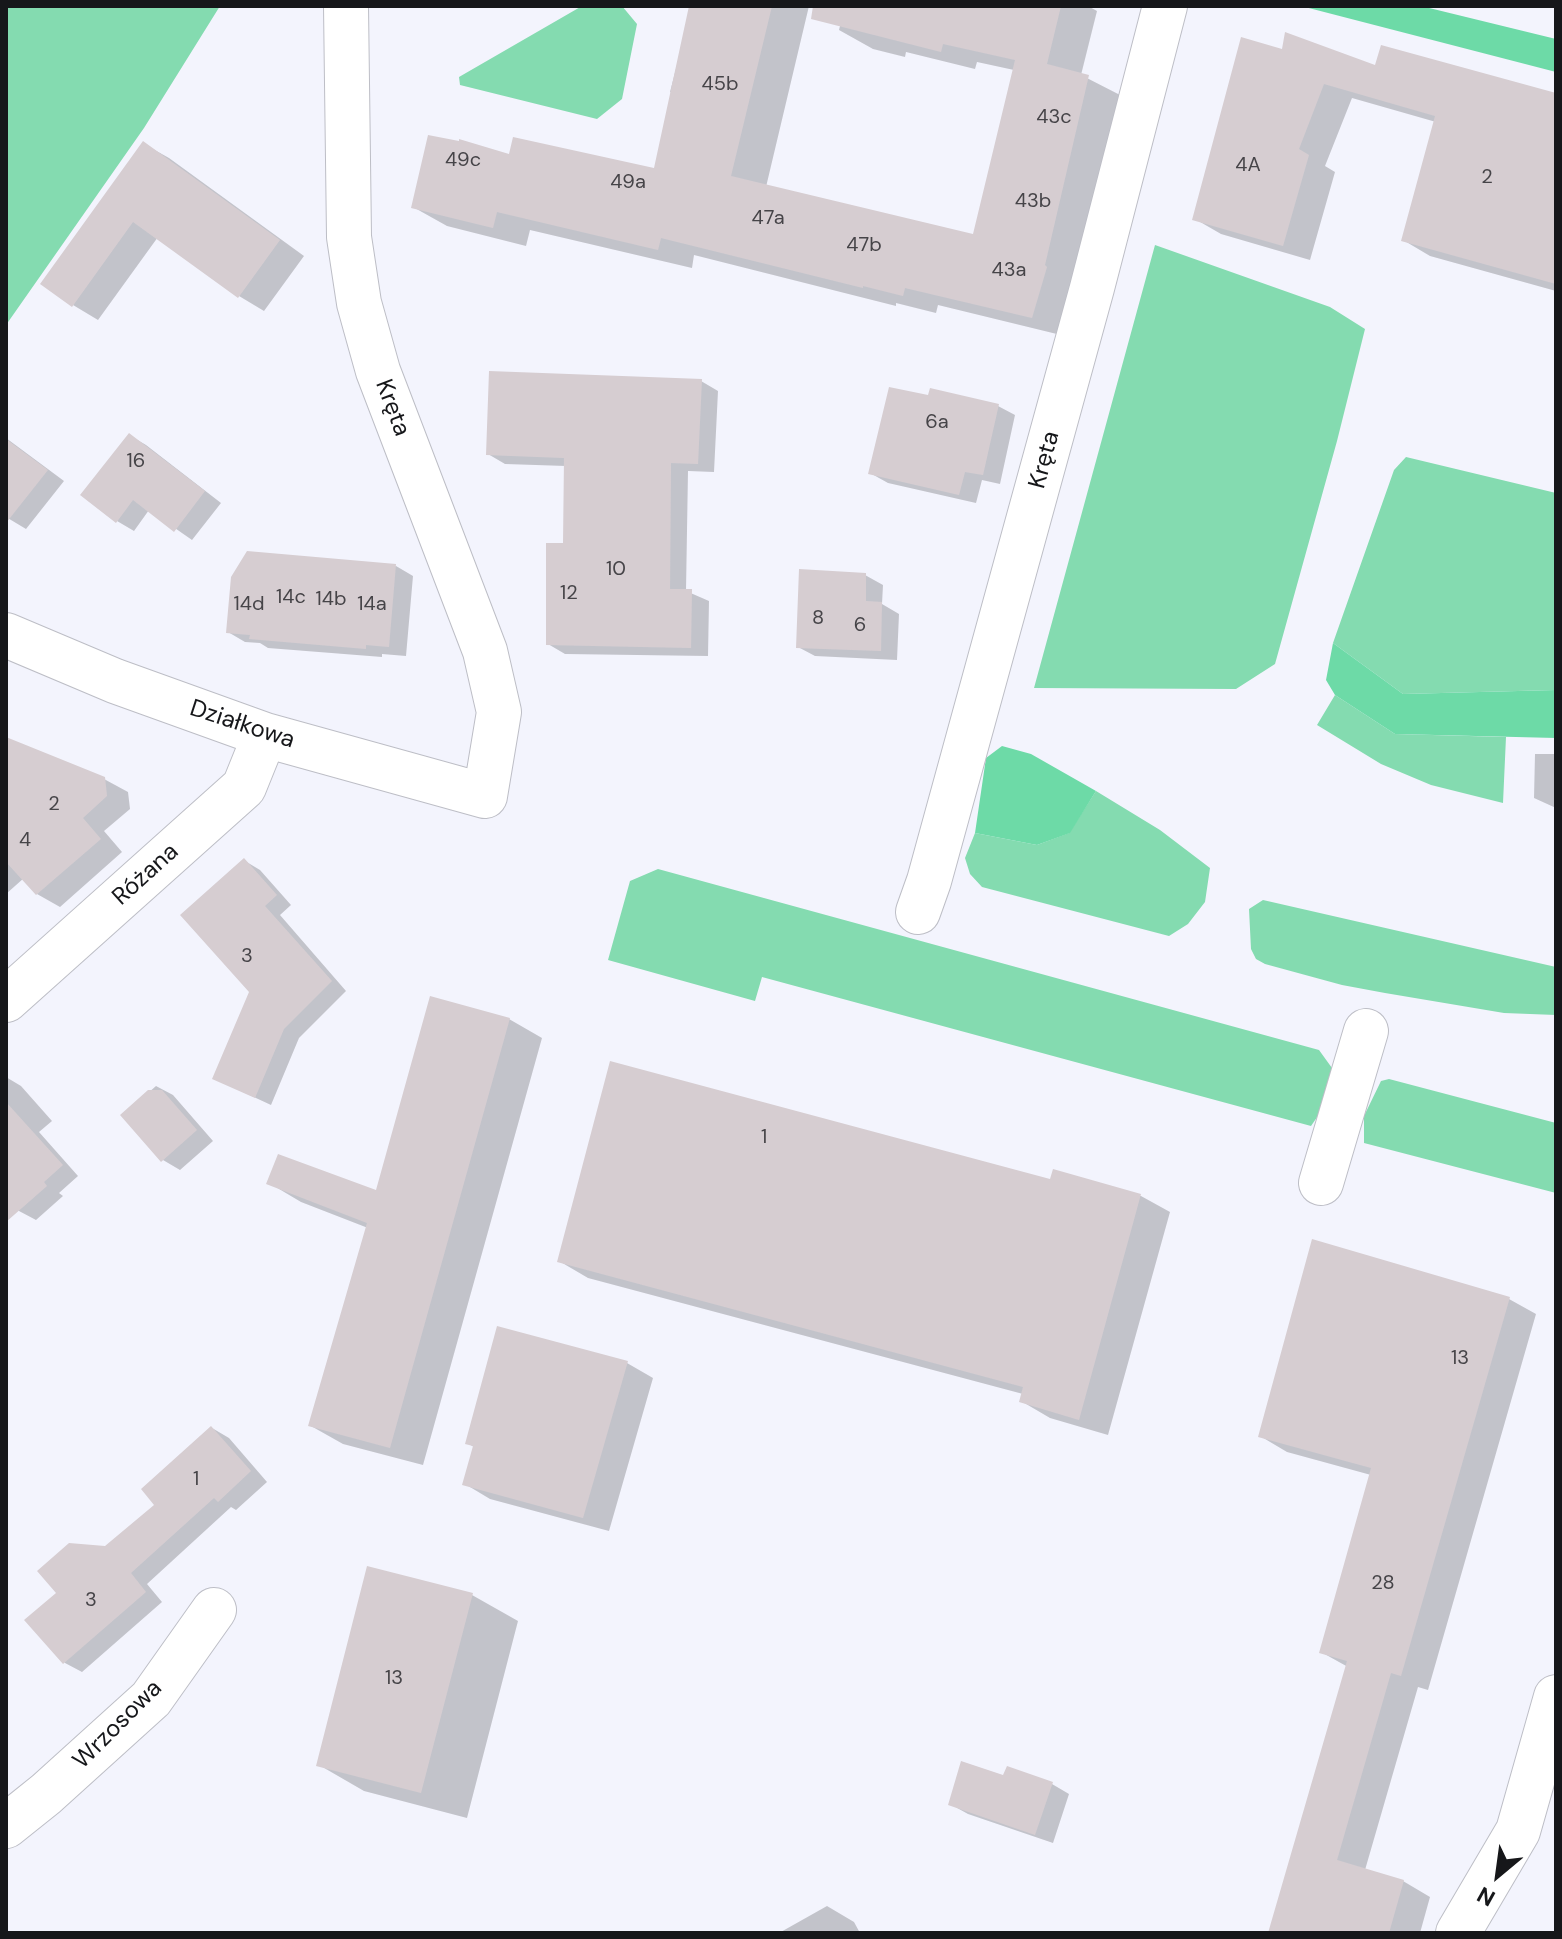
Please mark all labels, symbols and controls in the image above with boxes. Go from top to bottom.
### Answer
house number: 45b [702,73,738,97]
house number: 43c [1036,106,1072,130]
house number: 49c [445,149,481,173]
house number: 4A [1235,154,1261,178]
house number: 2 [1481,166,1493,190]
house number: 49a [610,171,646,195]
house number: 43b [1015,190,1051,214]
house number: 47a [751,207,785,231]
house number: 47b [846,234,882,258]
house number: 43a [992,259,1026,283]
street label: Kręta [368,376,416,440]
house number: 6a [925,411,949,435]
street label: Kręta [1024,428,1066,492]
house number: 16 [127,450,145,474]
house number: 10 [606,558,626,582]
house number: 12 [560,582,578,606]
house number: 14c [276,586,306,610]
house number: 14b [316,588,346,612]
house number: 14d [234,593,264,617]
house number: 14a [357,593,387,617]
house number: 8 [812,607,824,631]
house number: 6 [854,614,866,638]
street label: Działkowa [186,695,298,755]
house number: 2 [48,793,60,817]
house number: 4 [19,829,31,853]
street label: Różana [107,838,185,912]
house number: 3 [241,945,253,969]
house number: 1 [761,1126,767,1150]
house number: 13 [1451,1347,1469,1371]
house number: 1 [193,1468,199,1492]
house number: 28 [1371,1572,1395,1596]
house number: 3 [85,1589,97,1613]
house number: 13 [385,1667,403,1691]
street label: Wrzosowa [68,1675,168,1775]
north arrow [1458,1835,1538,1915]
text: N [1472,1880,1500,1913]

